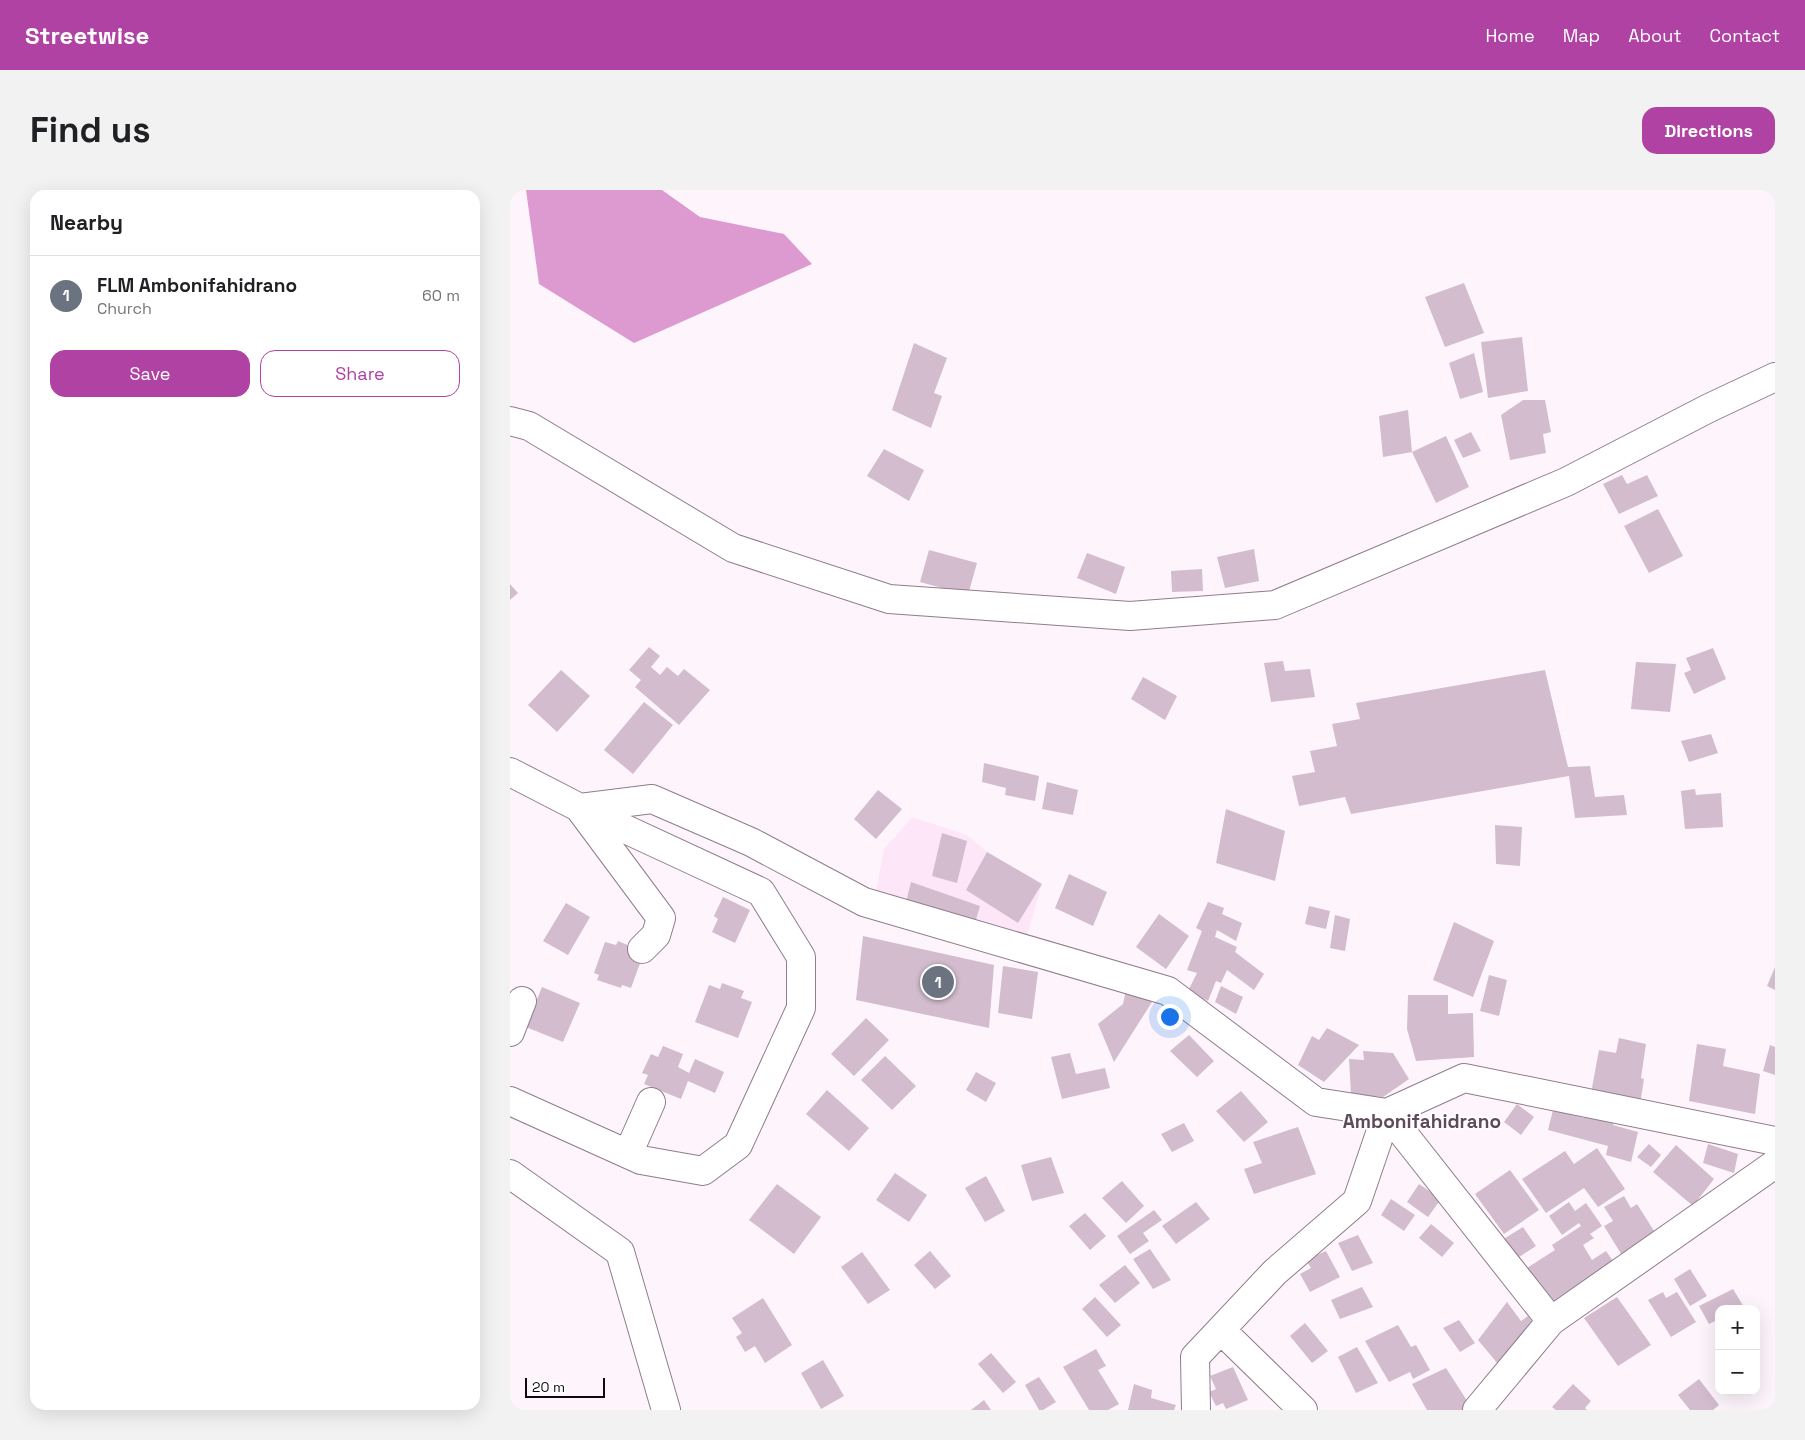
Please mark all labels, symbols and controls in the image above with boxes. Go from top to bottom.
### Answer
text: Streetwise [25,20,149,51]
text: Home [1486,24,1535,47]
text: Map [1563,24,1600,47]
text: About [1628,24,1682,47]
text: Contact [1710,24,1780,47]
button: Directions [1642,107,1775,154]
text: Find us [30,108,151,152]
text: Nearby [50,209,123,236]
text: FLM Ambonifahidrano [97,273,297,298]
text: 1 [62,285,70,306]
text: 60 m [422,285,460,306]
text: Church [97,298,152,319]
button: Save [50,350,250,397]
button: Share [260,350,460,397]
pin: 1 [922,963,954,1001]
your location [1157,1004,1183,1030]
district label: Ambonifahidrano [1343,1109,1501,1134]
map controls [1715,1305,1760,1395]
button: + [1715,1305,1760,1350]
button: − [1715,1350,1760,1395]
scale bar [525,1375,605,1398]
text: 20 m [532,1378,565,1396]

